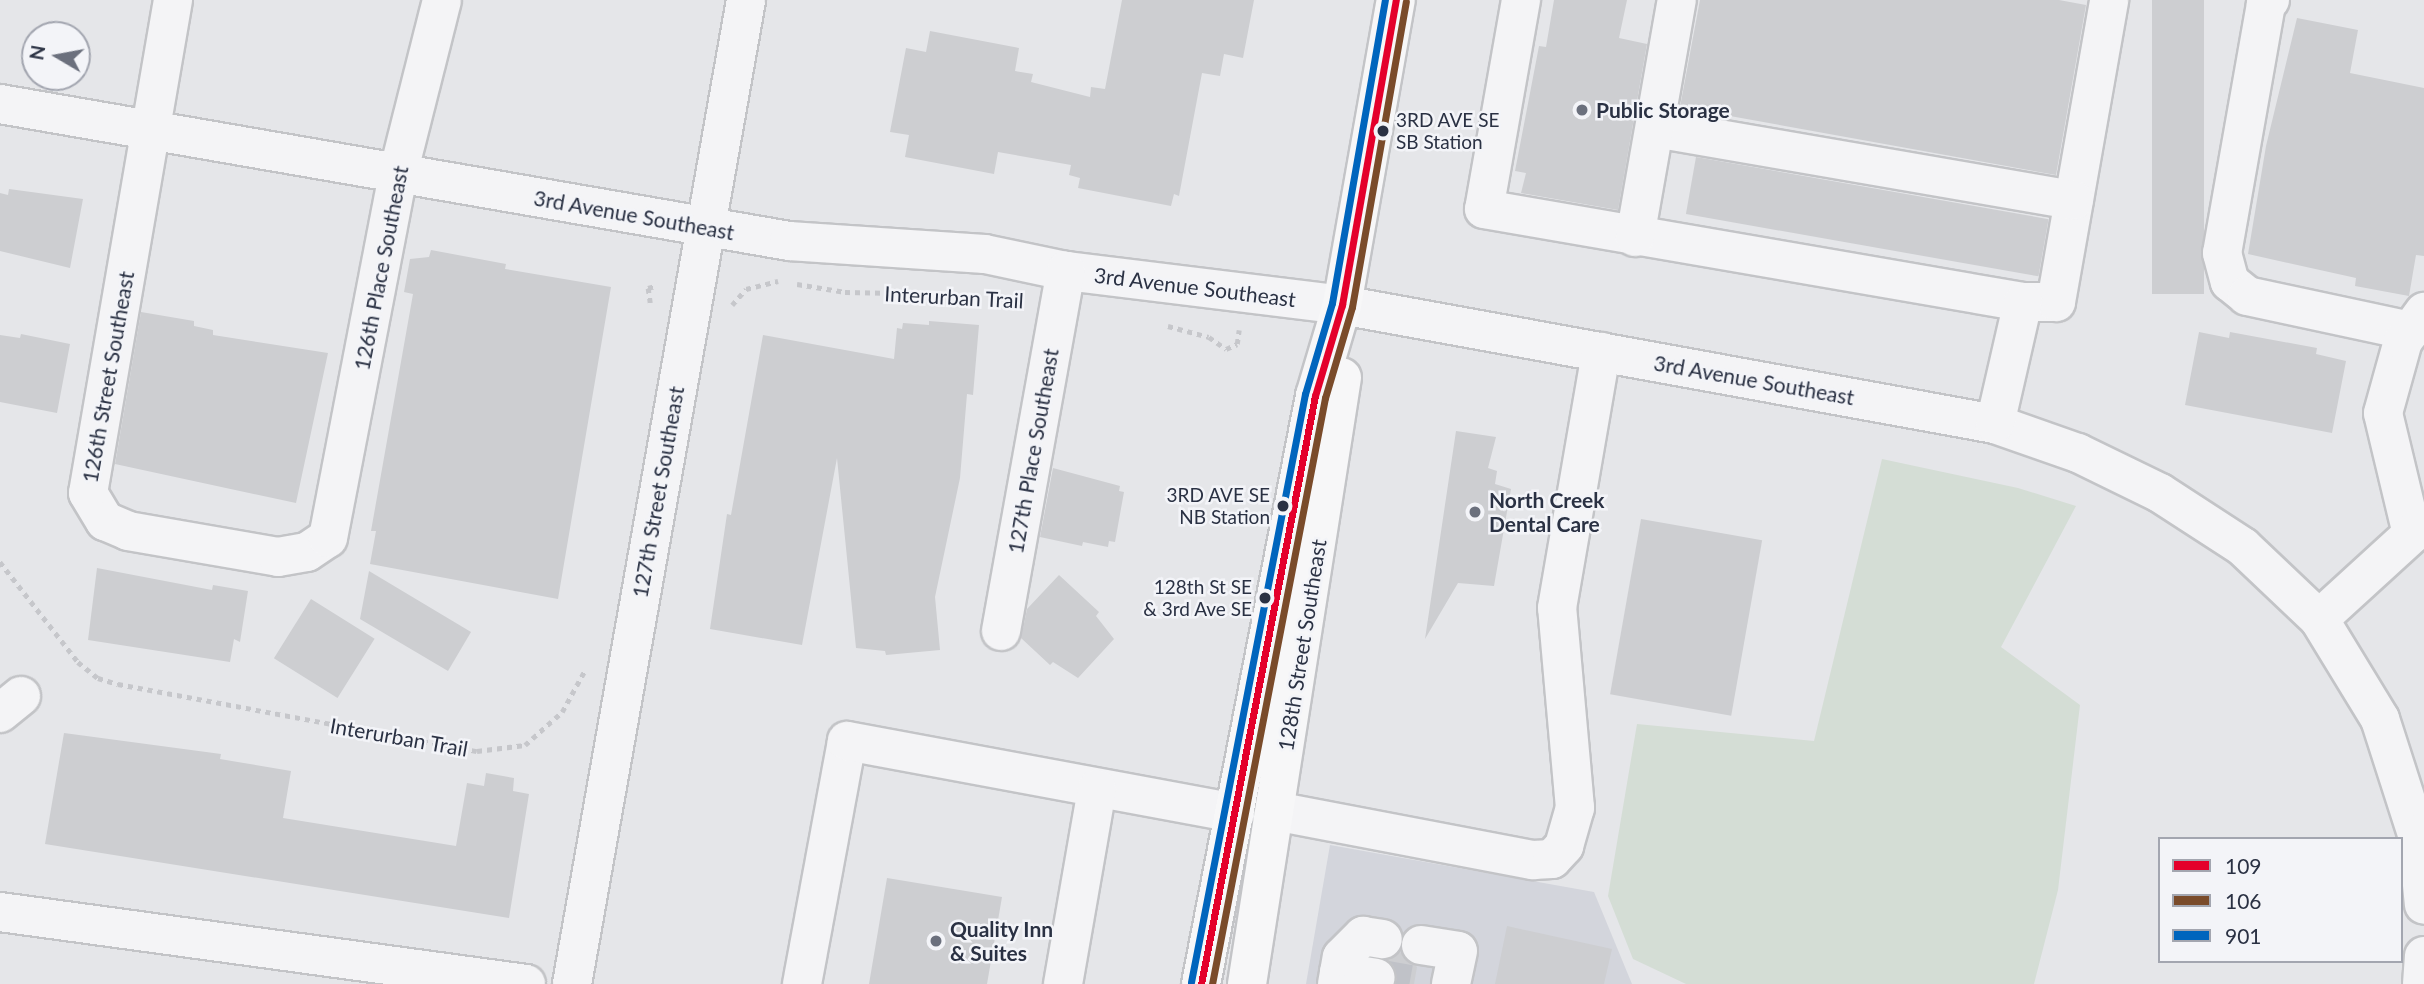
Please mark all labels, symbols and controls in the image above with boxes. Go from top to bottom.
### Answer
north arrow [21,21,91,91]
text: N [24,43,49,62]
place label: Public Storage [1596,97,1730,123]
marker: Public Storage [1574,102,1590,118]
place label: 3RD AVE SE SB Station [1396,109,1500,153]
marker: 3RD AVE SE SB Station [1376,124,1390,138]
street label: 126th Place Southeast [349,164,413,372]
street label: 3rd Avenue Southeast [531,185,737,245]
street label: 3rd Avenue Southeast [1092,262,1298,312]
street label: 126th Street Southeast [77,269,139,485]
street label: Interurban Trail [883,281,1025,313]
street label: 127th Place Southeast [1003,347,1063,555]
street label: 3rd Avenue Southeast [1651,350,1857,410]
street label: 127th Street Southeast [627,384,689,600]
place label: 3RD AVE SE NB Station [1166,484,1270,528]
place label: North Creek Dental Care [1489,487,1605,537]
marker: 3RD AVE SE NB Station [1276,499,1290,513]
marker: North Creek Dental Care [1467,504,1483,520]
street label: 128th Street Southeast [1273,537,1331,753]
place label: 128th St SE & 3rd Ave SE [1143,576,1252,620]
marker: 128th St SE & 3rd Ave SE [1258,591,1272,605]
street label: Interurban Trail [328,712,470,762]
legend [2158,837,2403,963]
text: 109 [2225,853,2262,878]
text: 106 [2225,888,2262,913]
place label: Quality Inn & Suites [950,916,1054,966]
text: 901 [2225,923,2262,948]
marker: Quality Inn & Suites [928,933,944,949]

